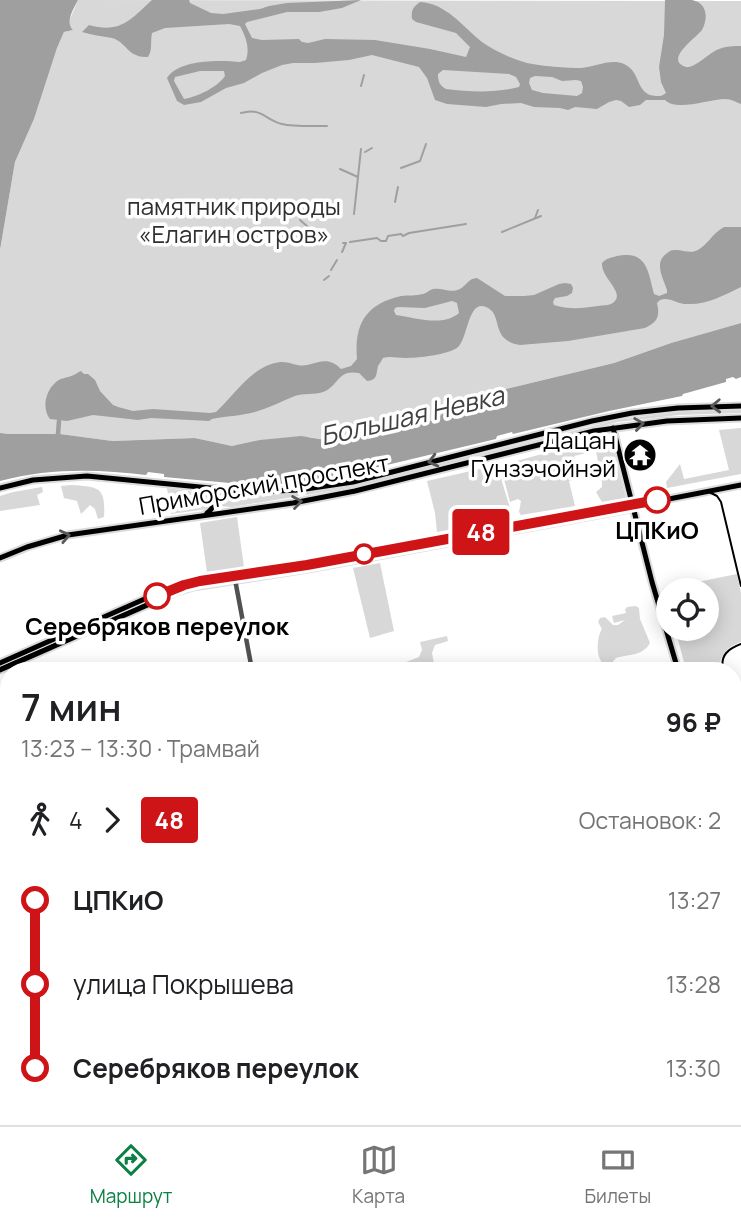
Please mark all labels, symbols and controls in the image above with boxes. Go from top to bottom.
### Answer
park label: памятник природы «Елагин остров» [127,189,341,250]
water label: Большая Невка [316,376,509,454]
one-way arrow [710,399,721,414]
one-way arrow [633,417,644,432]
place label: Дацан Гунзэчойнэй [471,423,616,484]
temple icon: Дацан Гунзэчойнэй [621,436,659,474]
street label: Приморский проспект [136,445,392,522]
one-way arrow [427,453,439,467]
marker: ЦПКиО [644,487,670,513]
one-way arrow [292,495,303,510]
line badge: 48 [449,509,512,555]
place label: ЦПКиО [615,513,699,546]
text: 48 [466,515,496,548]
one-way arrow [59,530,71,545]
unlabelled marker [354,544,374,564]
map controls [656,578,719,641]
button: locate [656,578,719,641]
marker: Серебряков переулок [144,583,170,609]
place label: Серебряков переулок [25,609,290,642]
text: 7 мин [21,680,121,732]
text: 96 ₽ [666,704,721,740]
text: 13:23 – 13:30 · Трамвай [21,732,260,764]
icon: walk [21,801,59,839]
icon: forward [93,801,131,839]
text: 48 [155,803,184,836]
text: 4 [69,804,83,836]
text: Остановок: 2 [579,804,721,836]
text: ЦПКиО [73,882,163,918]
text: 13:27 [668,884,721,916]
text: улица Покрышева [73,966,294,1002]
text: 13:28 [666,968,721,1000]
text: Серебряков переулок [73,1050,358,1086]
text: 13:30 [666,1052,721,1084]
tab: Маршрут [90,1141,173,1209]
tab: Карта [352,1141,405,1209]
tab: Билеты [585,1141,651,1209]

